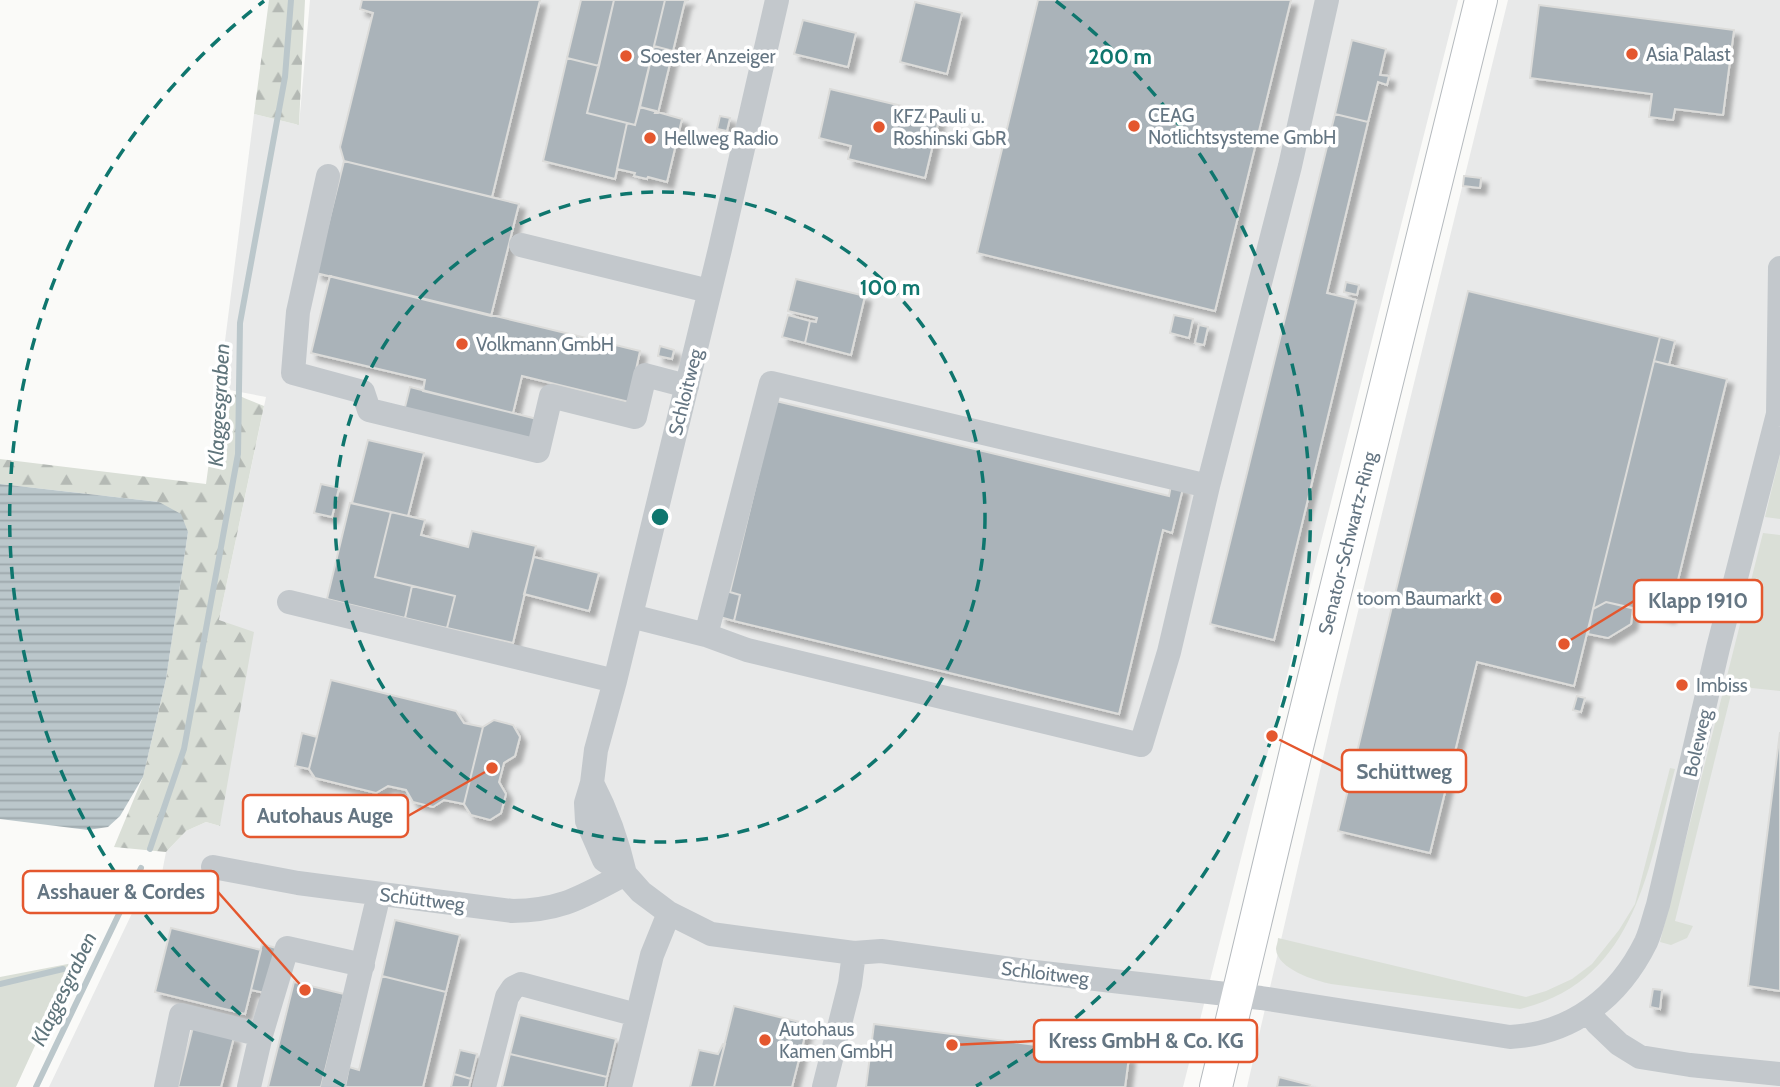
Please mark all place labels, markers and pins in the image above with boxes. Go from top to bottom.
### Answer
place label: Asia Palast [1646,43,1731,66]
place label: Soester Anzeiger [640,45,776,68]
marker: Asia Palast [1624,46,1640,62]
marker: Soester Anzeiger [618,48,634,64]
place label: CEAG Notlichtsysteme GmbH [1148,104,1336,149]
place label: KFZ Pauli u. Roshinski GbR [893,105,1007,150]
marker: CEAG Notlichtsysteme GmbH [1126,118,1142,134]
marker: KFZ Pauli u. Roshinski GbR [871,119,887,135]
place label: Hellweg Radio [664,127,778,150]
marker: Hellweg Radio [642,130,658,146]
place label: Volkmann GmbH [476,333,614,356]
marker: Volkmann GmbH [454,336,470,352]
centre of rings [648,505,672,529]
callout: Klapp 1910 [1634,580,1762,622]
place label: toom Baumarkt [1357,587,1483,610]
marker: toom Baumarkt [1488,590,1504,606]
place label: Imbiss [1696,674,1748,697]
marker: Imbiss [1674,677,1690,693]
callout: Schüttweg [1342,750,1466,792]
callout: Autohaus Auge [243,795,408,837]
callout: Asshauer & Cordes [23,871,218,913]
place label: Autohaus Kamen GmbH [779,1018,893,1063]
callout: Kress GmbH & Co. KG [1034,1020,1257,1062]
marker: Autohaus Kamen GmbH [757,1032,773,1048]

